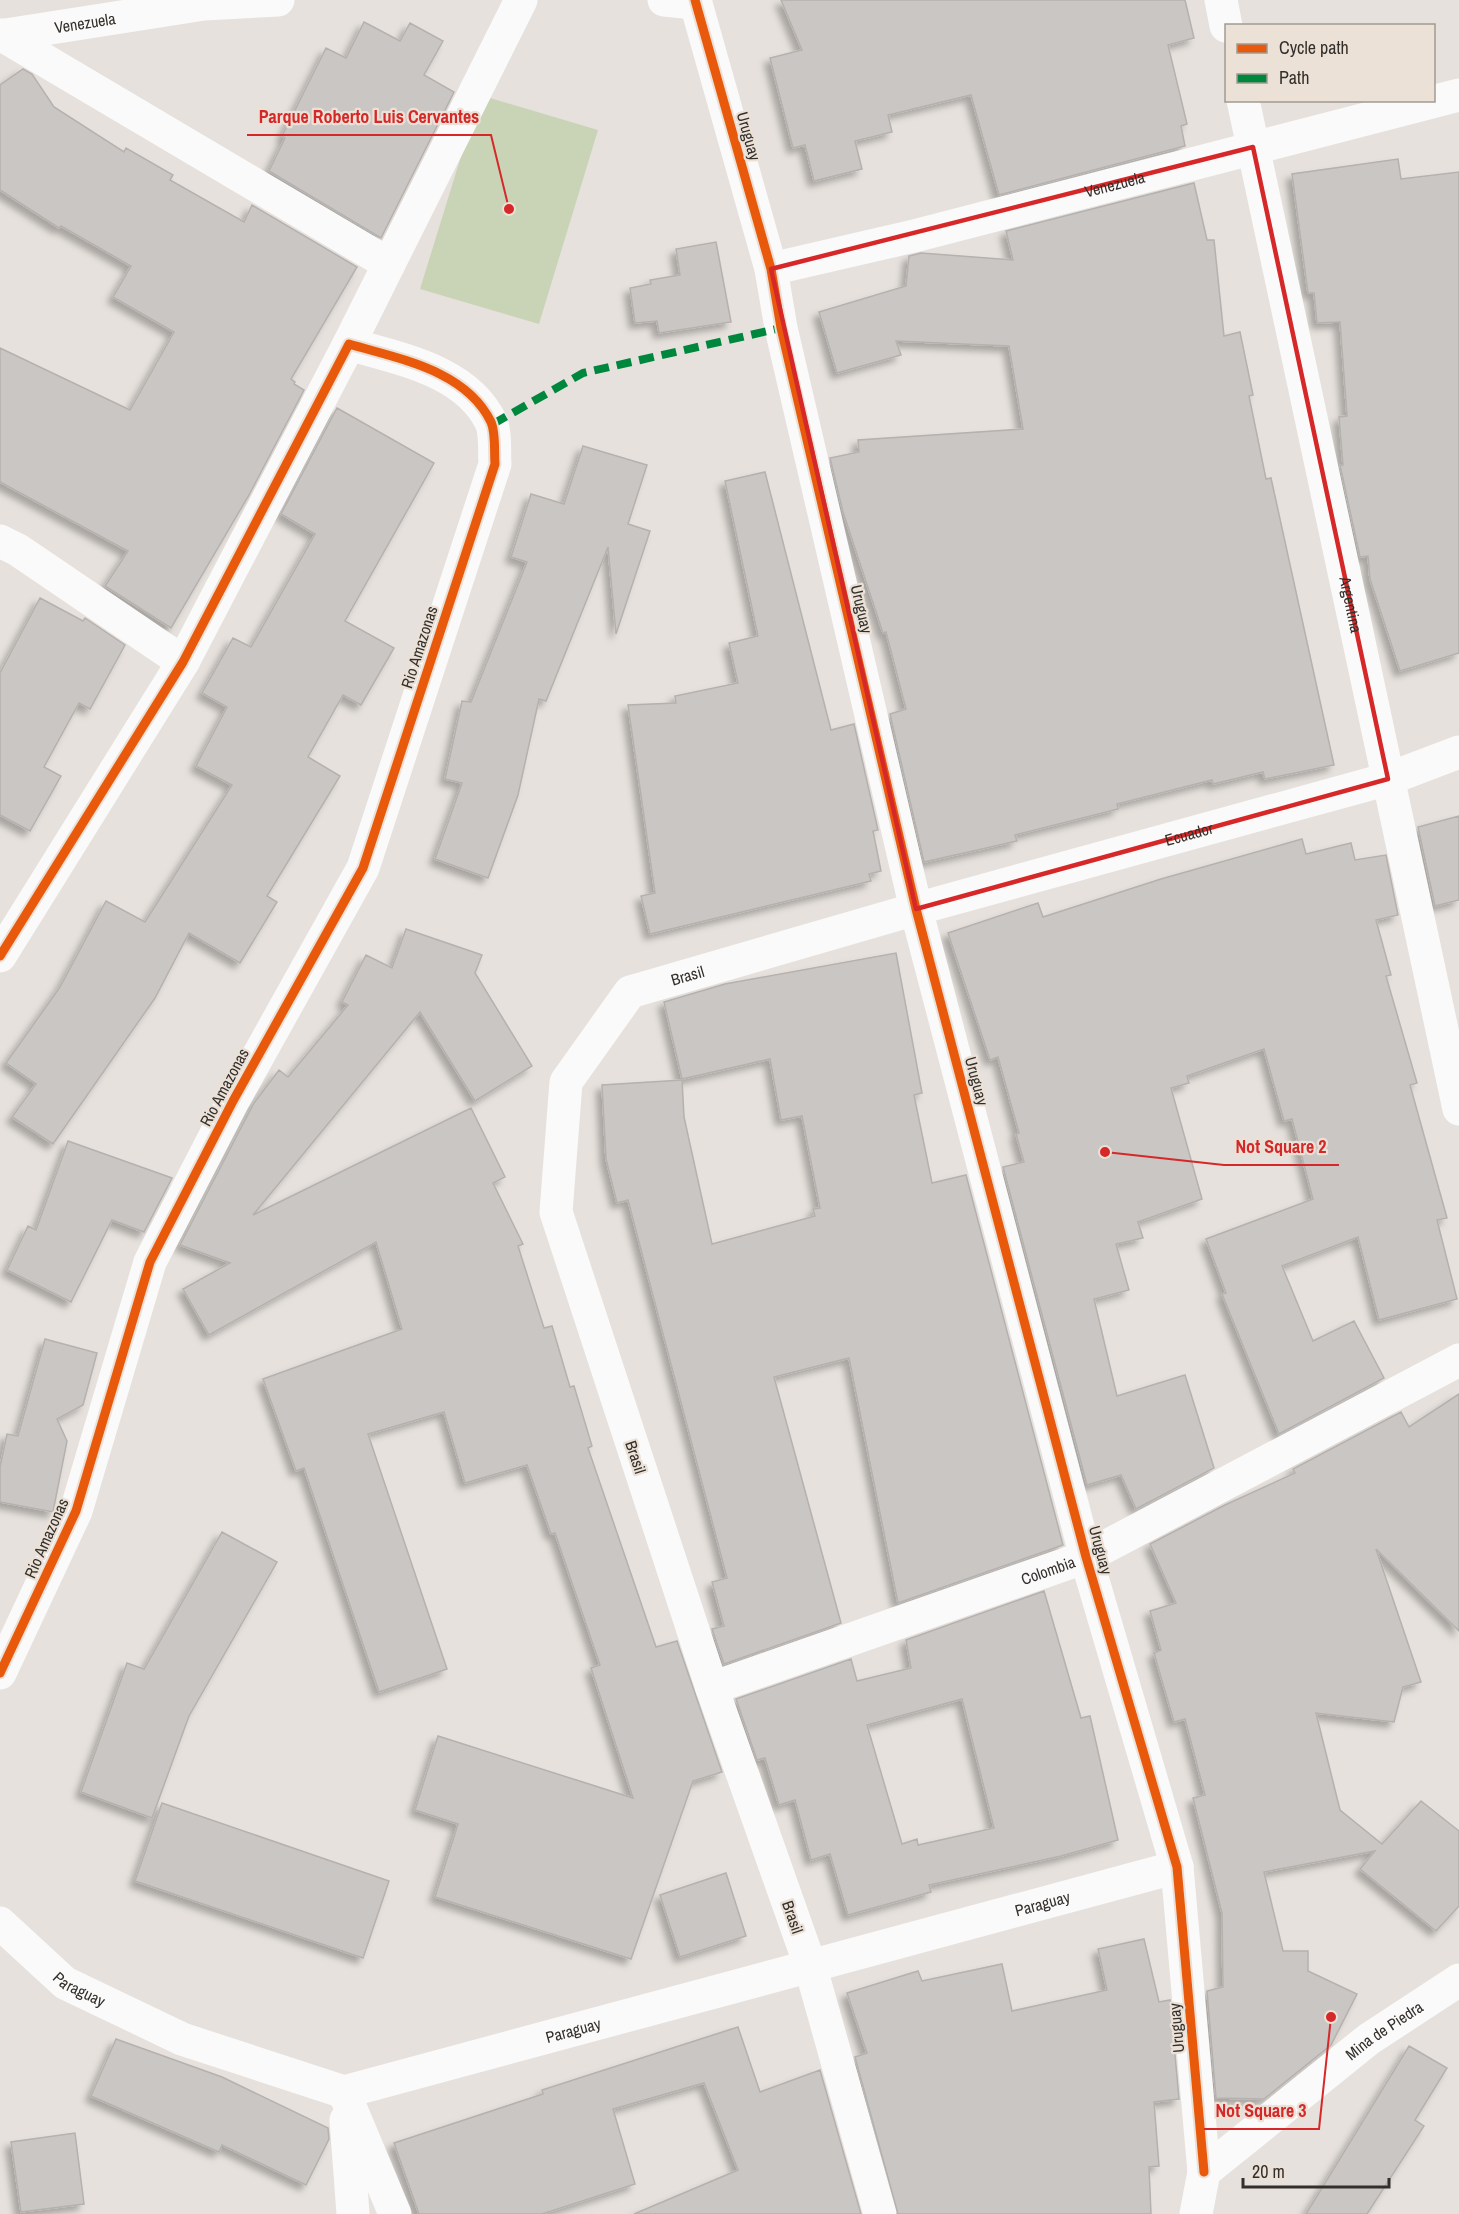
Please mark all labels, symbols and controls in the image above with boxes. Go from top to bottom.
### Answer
street label: Venezuela [53,7,118,38]
legend [1225,24,1435,102]
text: Cycle path [1279,35,1349,60]
text: Path [1279,65,1309,90]
callout: Parque Roberto Luis Cervantes [247,99,491,135]
text: Parque Roberto Luis Cervantes [259,104,479,129]
street label: Uruguay [732,109,767,163]
street label: Venezuela [1082,166,1148,202]
street label: Argentina [1334,573,1368,635]
street label: Uruguay [846,582,878,636]
street label: Rio Amazonas [395,603,443,691]
street label: Ecuador [1162,817,1216,851]
street label: Brasil [668,960,707,991]
street label: Rio Amazonas [194,1044,254,1130]
street label: Uruguay [960,1054,994,1108]
callout: Not Square 2 [1224,1129,1339,1165]
text: Not Square 2 [1235,1134,1327,1159]
street label: Brasil [620,1438,652,1476]
street label: Rio Amazonas [19,1495,73,1581]
street label: Uruguay [1084,1523,1118,1577]
street label: Colombia [1018,1550,1079,1590]
street label: Paraguay [1012,1885,1073,1921]
street label: Brasil [777,1898,809,1937]
street label: Paraguay [48,1966,110,2012]
street label: Mina de Piedra [1341,1995,1428,2065]
street label: Uruguay [1163,2002,1189,2054]
street label: Paraguay [543,2012,604,2048]
callout: Not Square 3 [1204,2093,1319,2129]
text: Not Square 3 [1215,2098,1307,2123]
scale bar [1243,2151,1388,2189]
text: 20 m [1252,2159,1285,2184]

